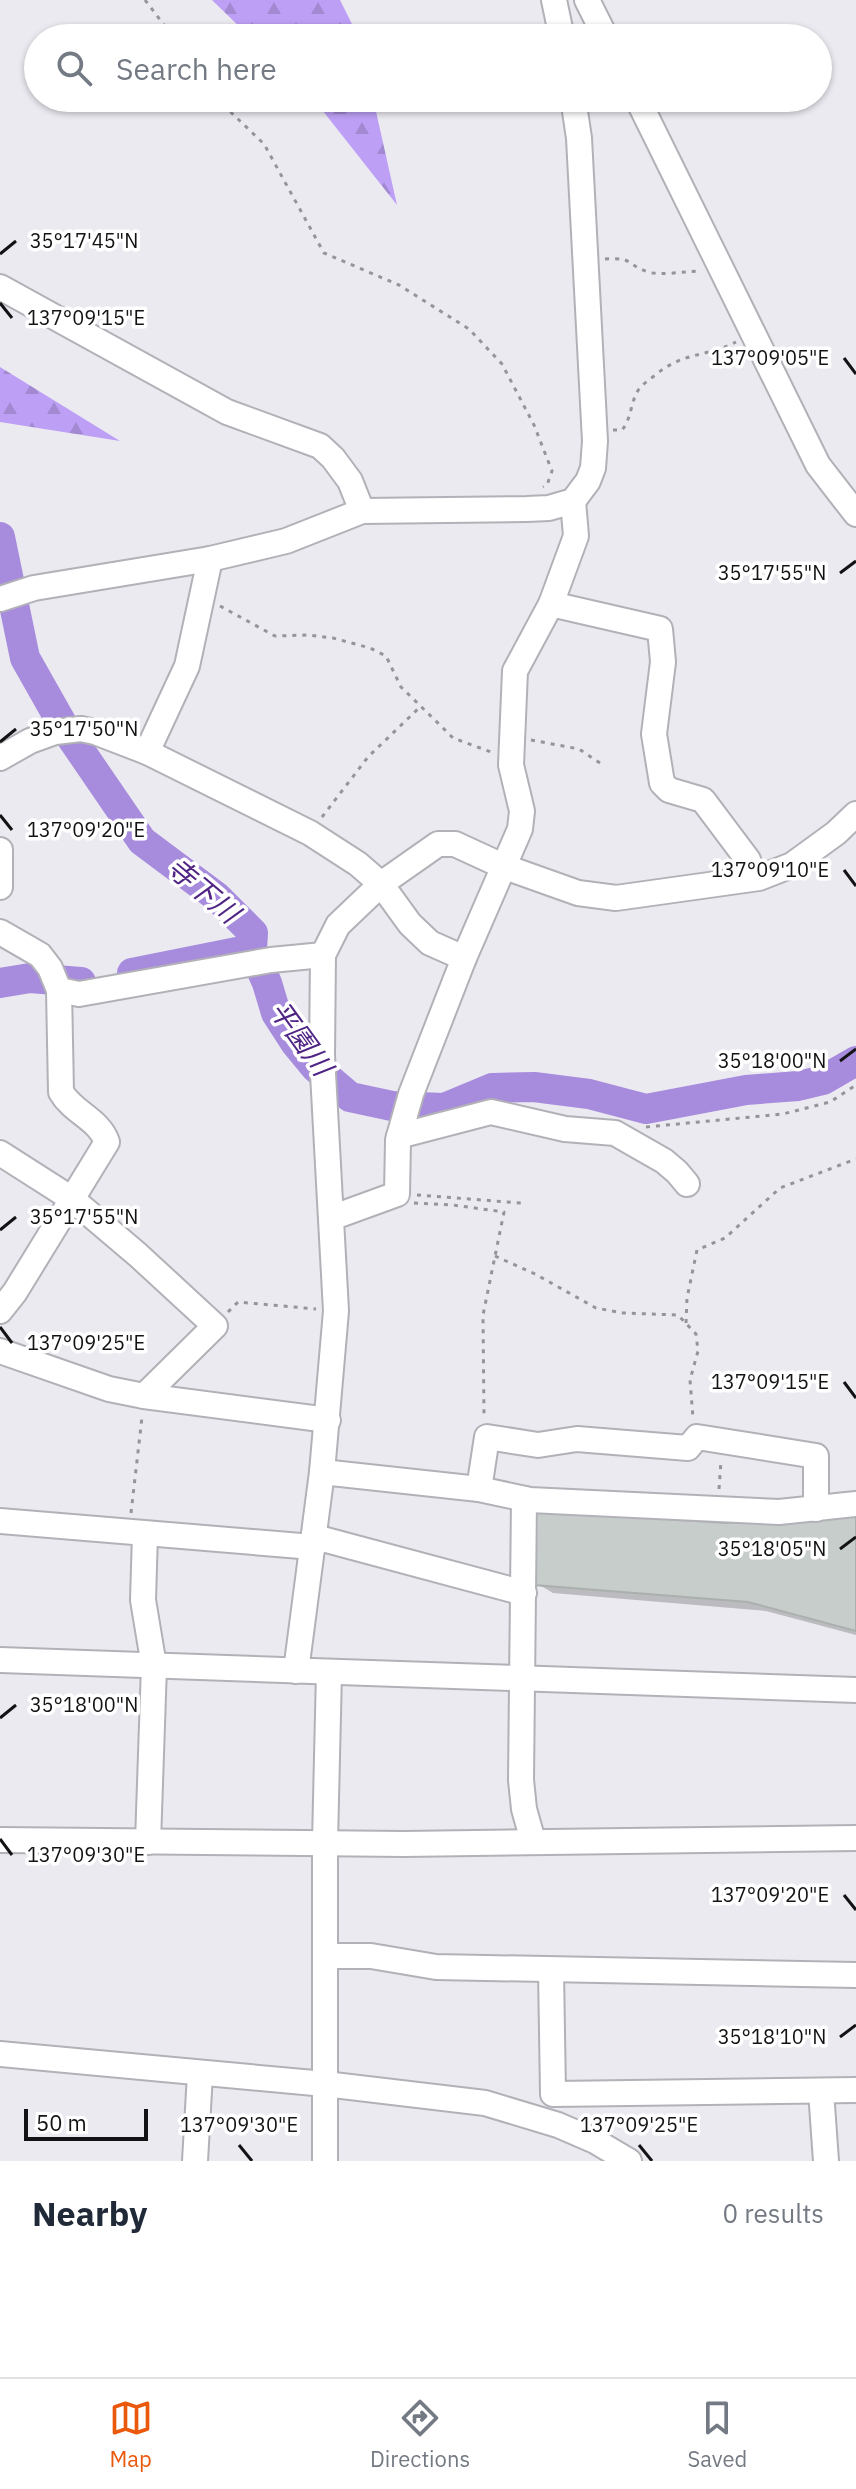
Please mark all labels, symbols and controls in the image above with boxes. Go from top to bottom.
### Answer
search box [24,24,832,112]
icon: search [52,46,96,90]
text: Search here [116,49,277,88]
text: 35°17'45"N [30,227,138,254]
text: 137°09'15"E [27,304,145,331]
text: 137°09'05"E [711,344,829,371]
text: 35°17'55"N [718,559,826,586]
text: 35°17'50"N [30,715,138,742]
text: 137°09'20"E [27,816,145,843]
water label: 寺下川 [159,848,250,933]
text: 137°09'10"E [711,856,829,883]
water label: 平園川 [262,993,343,1085]
text: 35°18'00"N [718,1047,826,1074]
text: 35°17'55"N [30,1203,138,1230]
text: 137°09'25"E [27,1329,145,1356]
text: 137°09'15"E [711,1368,829,1395]
text: 35°18'05"N [718,1535,826,1562]
text: 35°18'00"N [30,1691,138,1718]
text: 137°09'30"E [27,1841,145,1868]
text: 137°09'20"E [711,1881,829,1908]
text: 35°18'10"N [718,2023,826,2050]
scale bar [24,2105,148,2141]
text: 50 m [36,2108,87,2137]
text: 137°09'30"E [180,2111,298,2138]
text: 137°09'25"E [580,2111,698,2138]
text: Nearby [32,2191,147,2235]
text: 0 results [722,2196,824,2230]
tab: Map [109,2396,153,2473]
tab: Directions [370,2396,470,2473]
tab: Saved [687,2396,747,2473]

